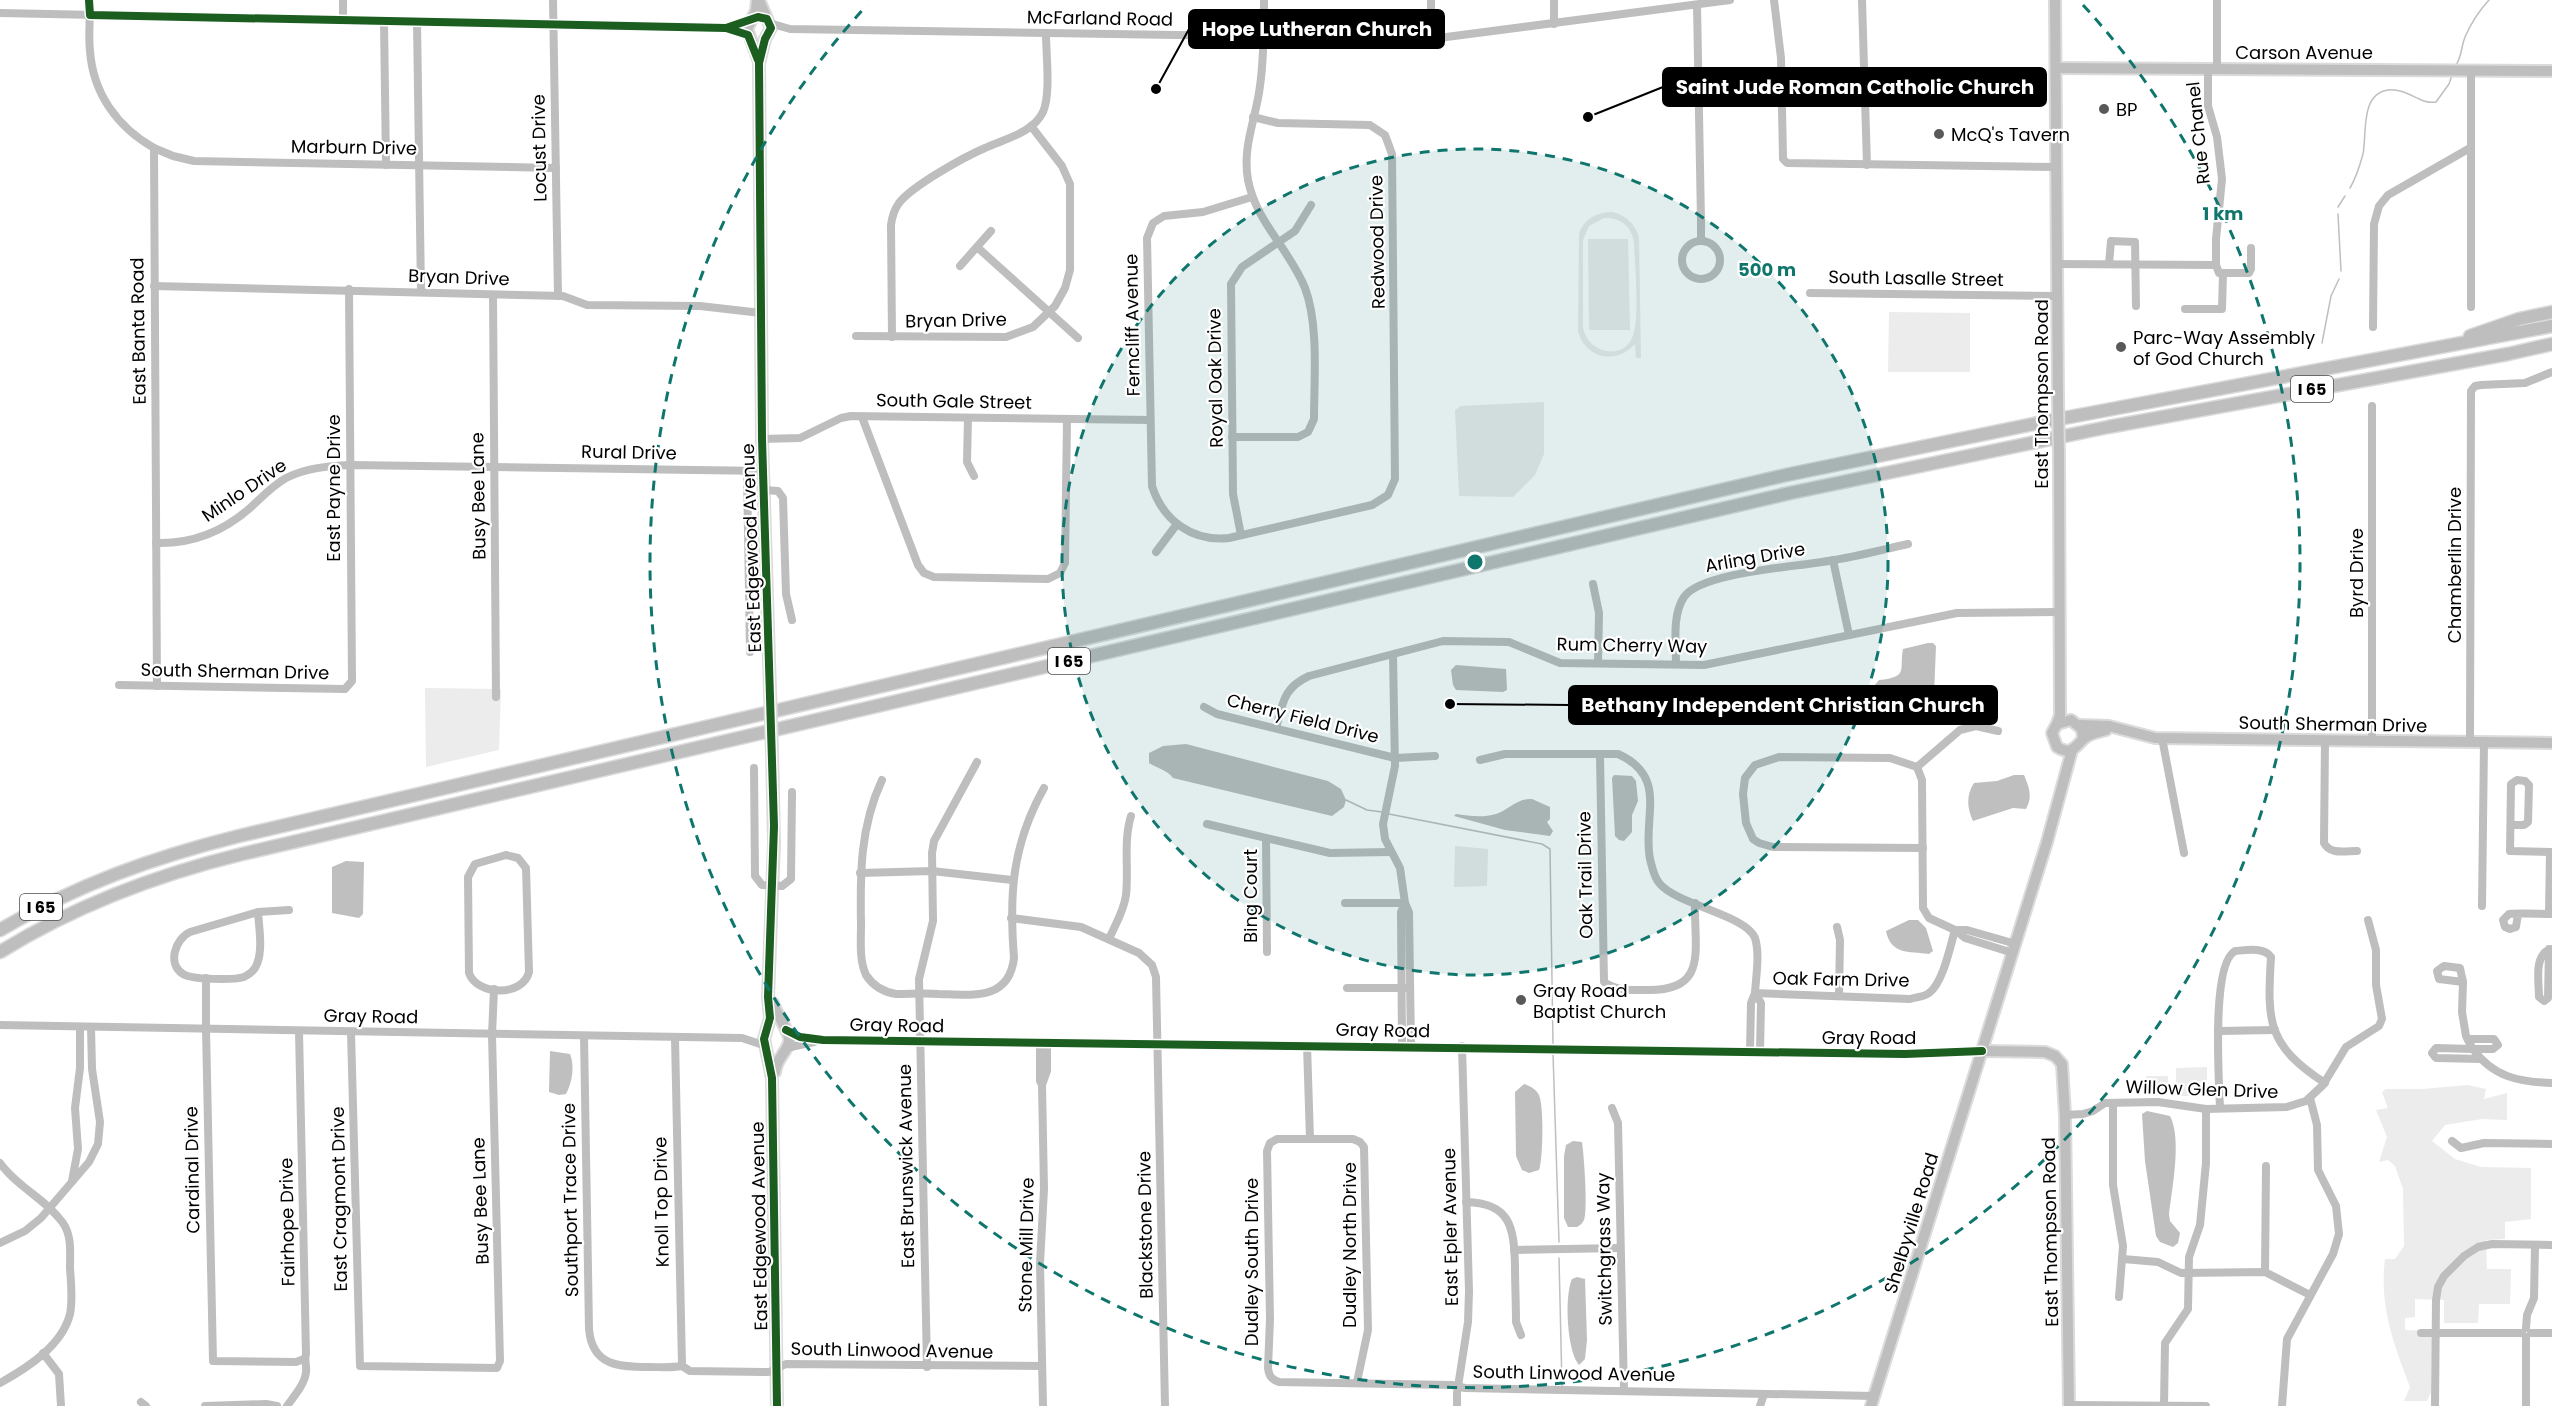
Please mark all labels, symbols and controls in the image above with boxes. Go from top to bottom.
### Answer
street label: McFarland Road [1027,4,1173,32]
callout: Hope Lutheran Church [1189,10,1444,48]
text: Hope Lutheran Church [1202,15,1432,43]
street label: Carson Avenue [2235,40,2373,65]
callout: Saint Jude Roman Catholic Church [1663,68,2046,106]
text: Saint Jude Roman Catholic Church [1676,73,2034,101]
street label: Rue Chanel [2180,80,2216,186]
street label: Locust Drive [526,94,552,202]
place label: BP [2116,97,2137,122]
marker: BP [2097,102,2111,116]
place label: McQ's Tavern [1951,122,2070,147]
marker: McQ's Tavern [1932,127,1946,141]
street label: Marburn Drive [291,133,417,161]
street label: Redwood Drive [1363,175,1391,309]
text: 1 km [2203,201,2243,226]
street label: Ferncliff Avenue [1118,254,1146,396]
street label: East Banta Road [124,257,152,405]
text: 500 m [1738,257,1796,282]
street label: Bryan Drive [408,263,510,291]
street label: South Lasalle Street [1828,264,2004,292]
street label: East Thompson Road [2029,299,2054,489]
street label: Bryan Drive [905,307,1007,333]
street label: Royal Oak Drive [1201,308,1229,448]
place label: Parc-Way Assembly of God Church [2133,325,2315,371]
marker: Parc-Way Assembly of God Church [2114,340,2128,354]
road number: I 65 [2291,376,2333,402]
street label: South Gale Street [876,387,1032,415]
street label: East Payne Drive [321,414,346,562]
street label: Busy Bee Lane [464,432,492,560]
street label: Rural Drive [581,439,677,465]
street label: East Edgewood Avenue [735,443,767,653]
street label: Minlo Drive [197,452,291,528]
street label: Chamberlin Drive [2442,487,2467,643]
street label: Byrd Drive [2344,528,2369,618]
street label: Arling Drive [1703,536,1807,578]
centre of rings [1465,552,1485,572]
street label: Rum Cherry Way [1556,631,1708,659]
road number: I 65 [1048,648,1090,674]
street label: South Sherman Drive [140,657,330,685]
callout: Bethany Independent Christian Church [1569,686,1997,724]
street label: Cherry Field Drive [1224,687,1382,749]
text: Bethany Independent Christian Church [1581,691,1985,719]
street label: South Sherman Drive [2238,710,2428,738]
street label: Oak Trail Drive [1571,811,1599,939]
street label: Bing Court [1238,849,1263,943]
road number: I 65 [20,894,62,920]
street label: Oak Farm Drive [1772,965,1910,993]
place label: Gray Road Baptist Church [1533,978,1666,1024]
marker: Gray Road Baptist Church [1514,993,1528,1007]
street label: Gray Road [323,1003,419,1029]
street label: Gray Road [849,1012,945,1038]
street label: Gray Road [1335,1017,1431,1043]
street label: Gray Road [1822,1025,1916,1050]
street label: East Brunswick Avenue [892,1064,920,1268]
street label: Willow Glen Drive [2125,1074,2279,1104]
street label: Southport Trace Drive [556,1103,584,1297]
street label: Cardinal Drive [178,1106,206,1234]
street label: East Cragmont Drive [325,1106,353,1292]
street label: East Edgewood Avenue [745,1121,773,1331]
street label: Knoll Top Drive [647,1136,675,1268]
street label: Busy Bee Lane [465,1137,495,1265]
street label: East Thompson Road [2036,1137,2064,1327]
street label: East Epler Avenue [1436,1148,1464,1306]
street label: Shelbyville Road [1878,1149,1944,1297]
street label: Blackstone Drive [1131,1151,1159,1299]
street label: Fairhope Drive [273,1157,301,1287]
street label: Dudley North Drive [1337,1162,1362,1328]
street label: Switchgrass Way [1590,1172,1618,1326]
street label: Stone Mill Drive [1012,1177,1040,1313]
street label: Dudley South Drive [1239,1178,1264,1346]
street label: South Linwood Avenue [791,1336,993,1364]
street label: South Linwood Avenue [1473,1359,1675,1387]

